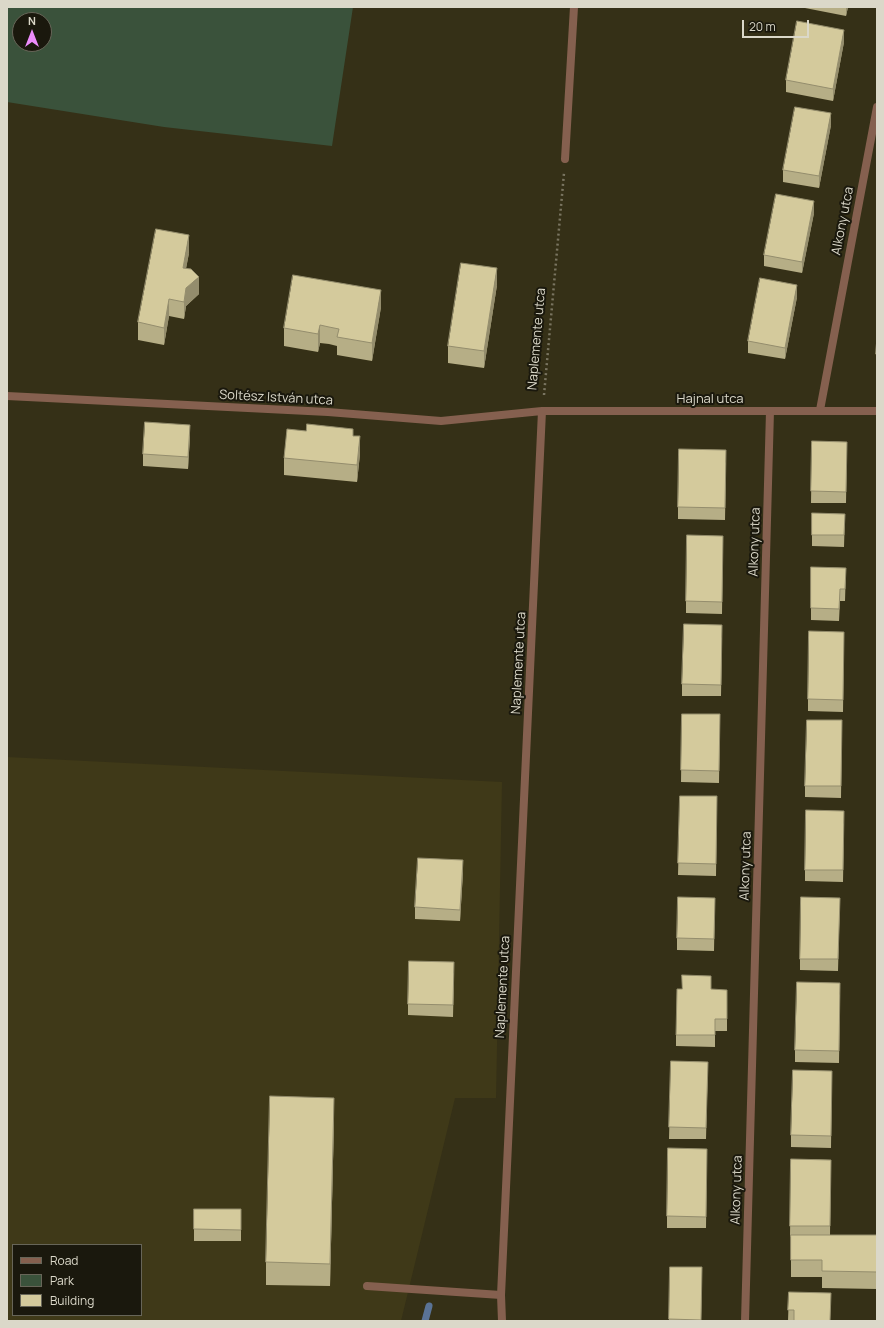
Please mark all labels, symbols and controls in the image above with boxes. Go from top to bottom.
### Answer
north arrow [12,12,52,52]
scale bar [744,12,811,38]
text: N [28,13,36,28]
text: 20 m [749,18,776,35]
street label: Alkony utca [829,186,857,256]
street label: Naplemente utca [525,287,549,391]
street label: Soltész István utca [219,387,333,409]
street label: Hajnal utca [677,391,743,407]
street label: Alkony utca [746,507,764,577]
street label: Naplemente utca [509,611,529,715]
street label: Alkony utca [737,831,755,901]
street label: Naplemente utca [493,935,513,1039]
street label: Alkony utca [728,1155,746,1225]
legend [12,1244,142,1316]
text: Road [50,1252,78,1269]
text: Park [50,1272,74,1289]
text: Building [50,1292,94,1309]

